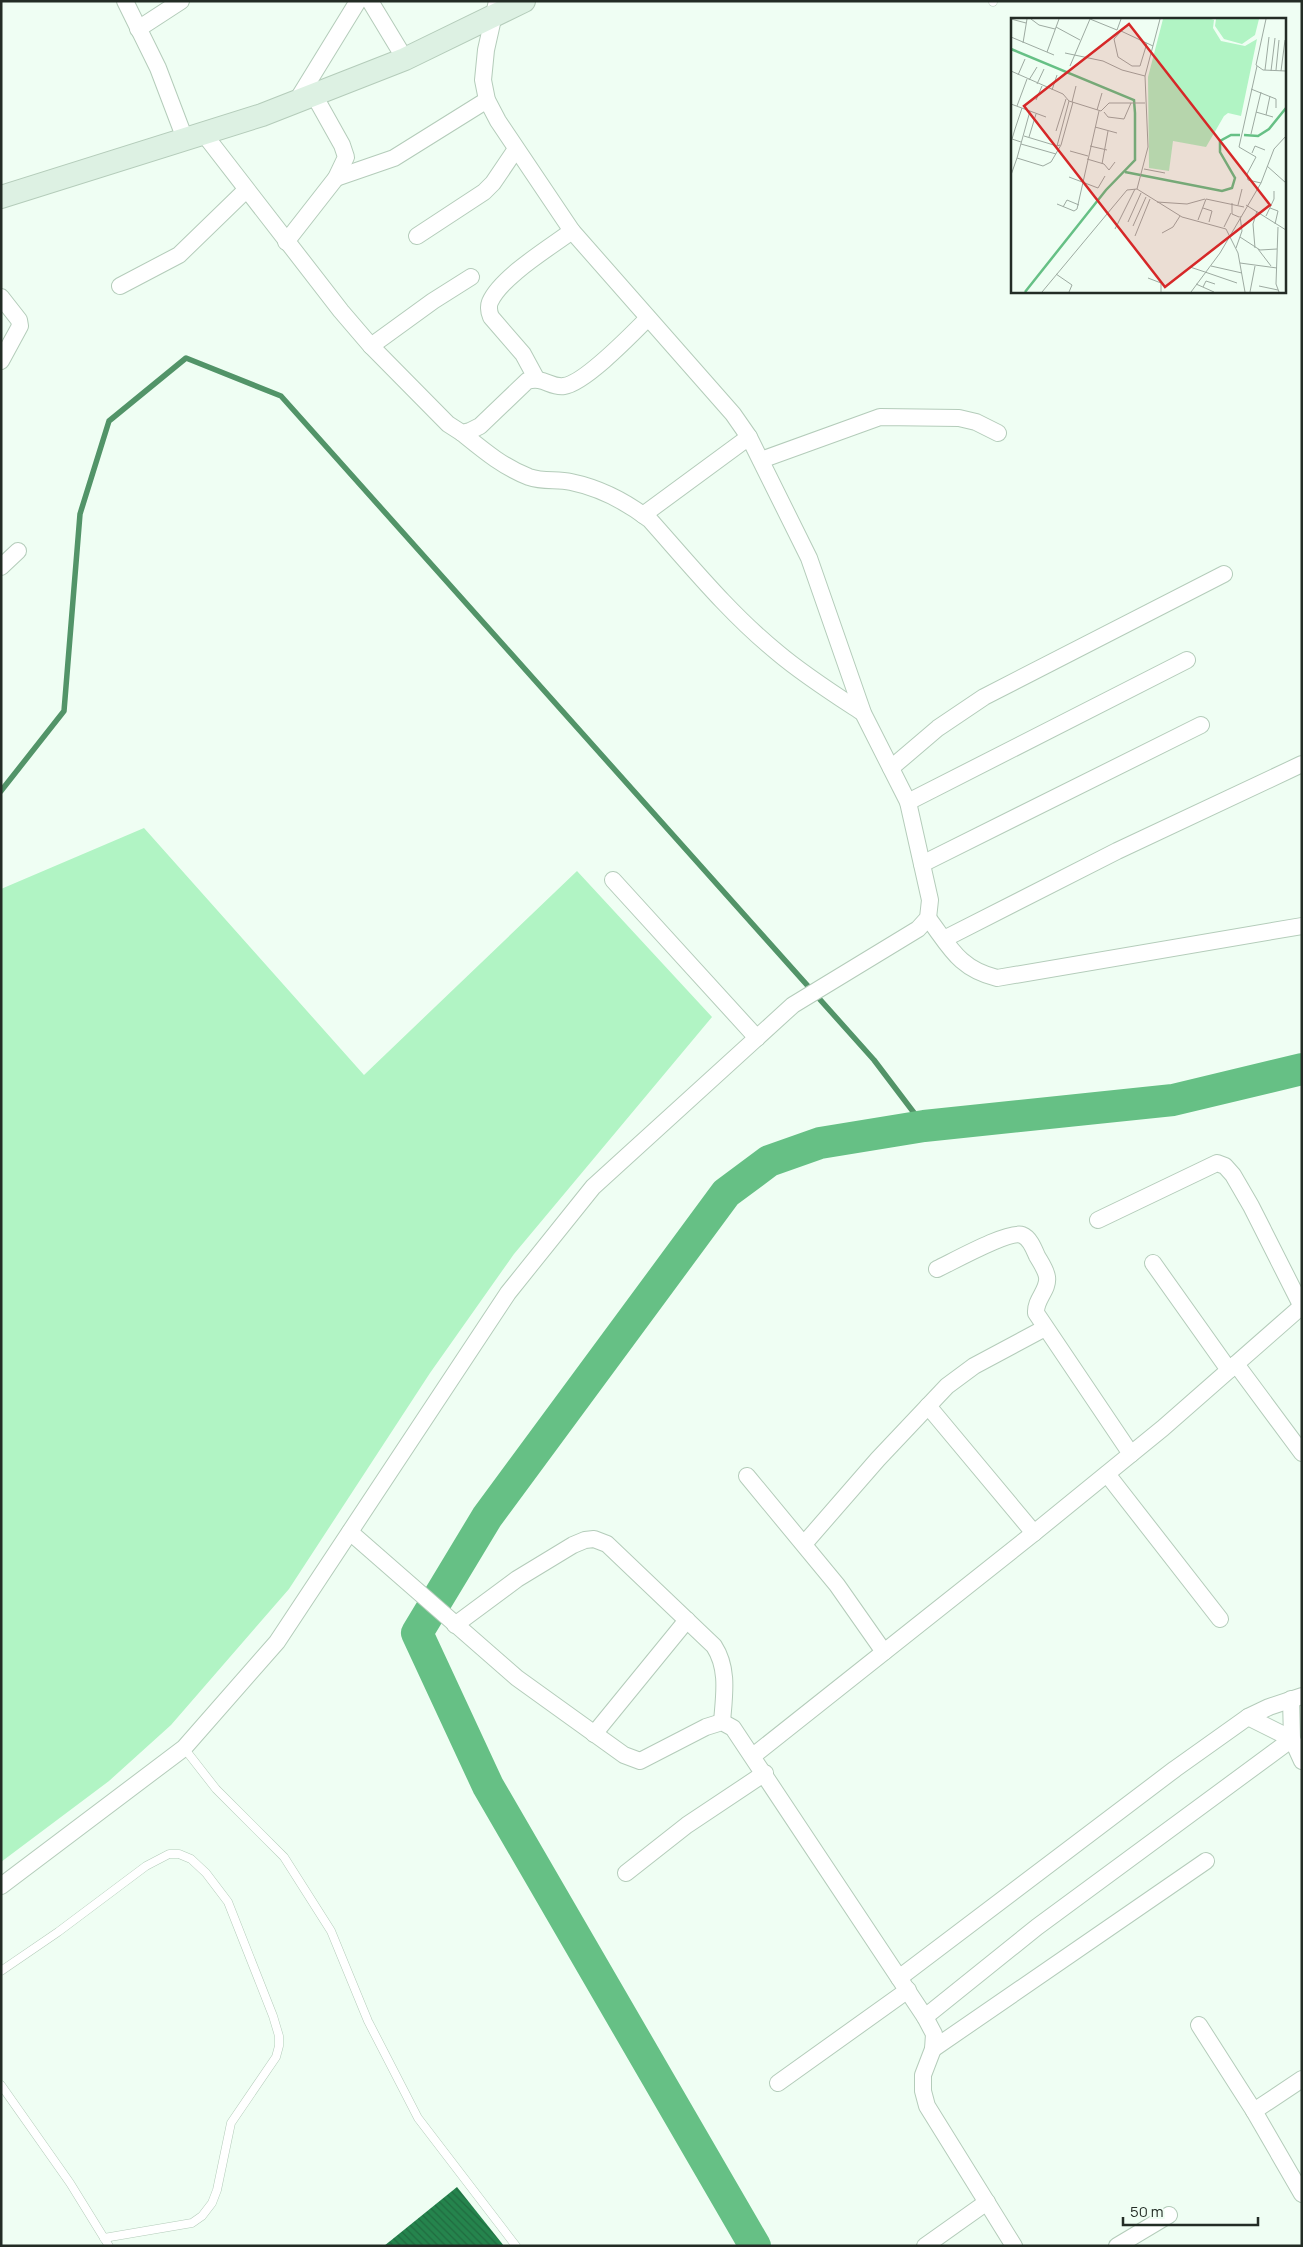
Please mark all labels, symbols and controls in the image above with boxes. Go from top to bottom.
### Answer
inset map [1011,18,1286,292]
scale bar [1123,2194,1258,2226]
text: 50 m [1130,2201,1164,2222]

